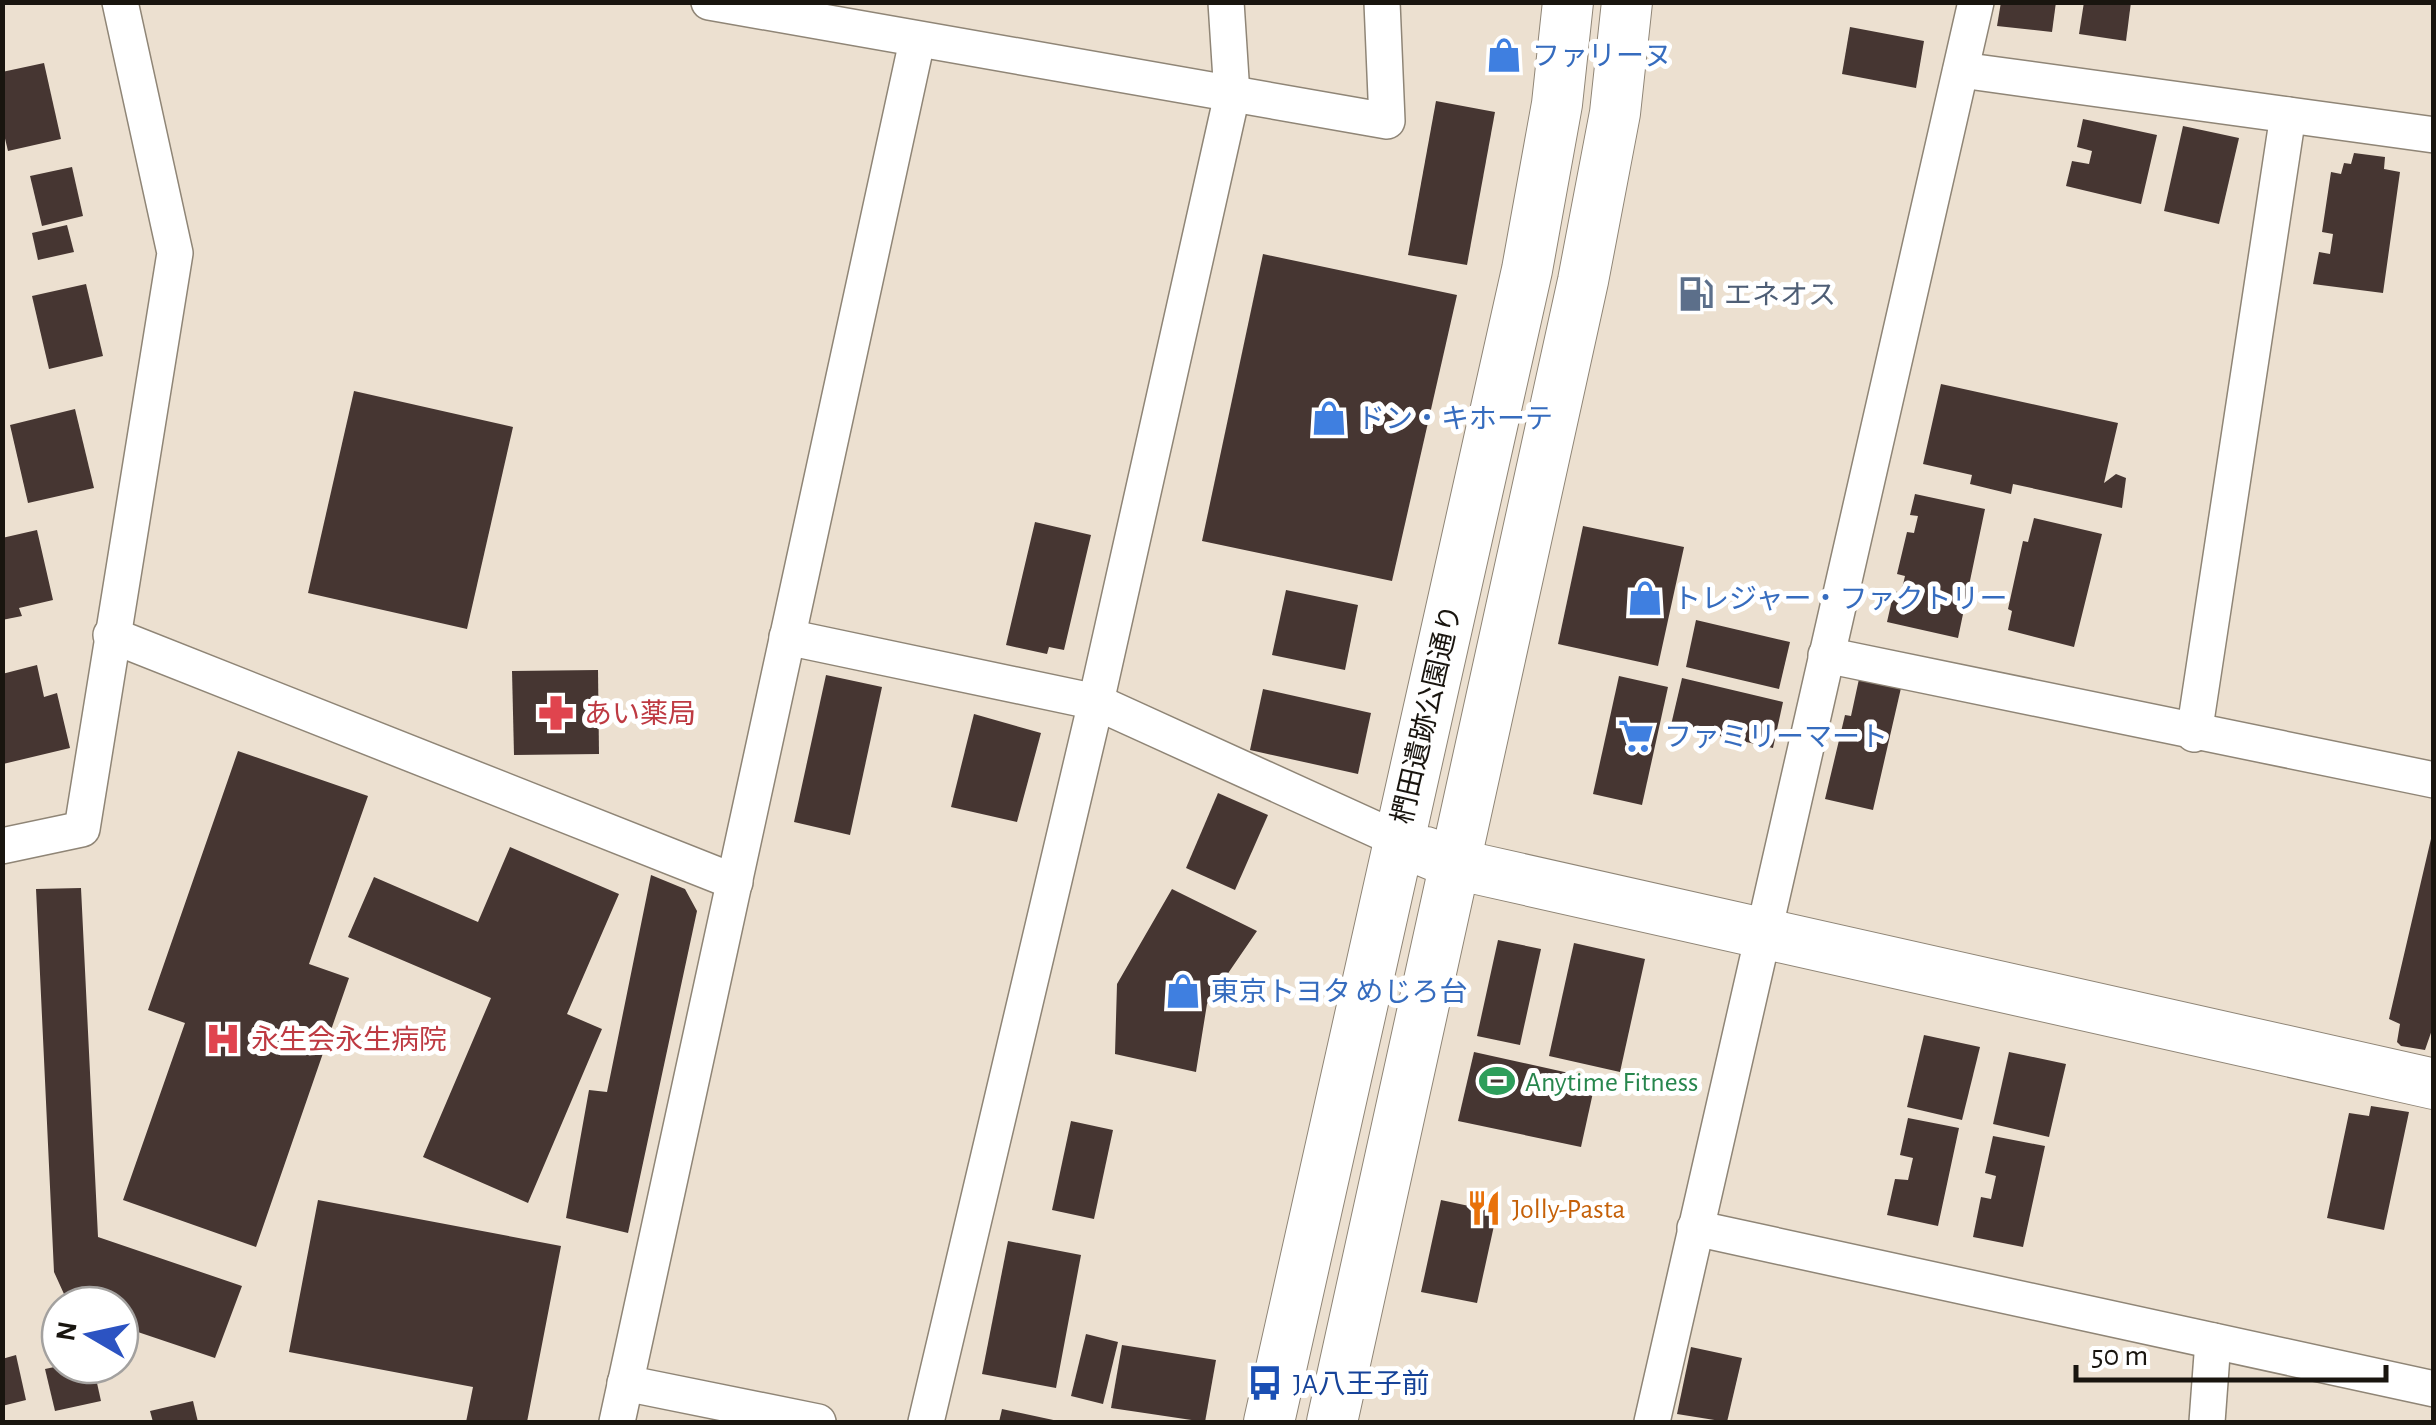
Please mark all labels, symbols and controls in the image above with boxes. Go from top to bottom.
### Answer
shop icon: ファリーヌ [1485,36,1523,74]
place label: ファリーヌ [1532,43,1672,71]
fuel station icon: エネオス [1677,275,1715,313]
place label: エネオス [1724,281,1836,310]
shop icon: ドン・キホーテ [1310,399,1348,437]
place label: ドン・キホーテ [1357,405,1553,434]
shop icon: トレジャー・ファクトリー [1626,579,1664,617]
place label: トレジャー・ファクトリー [1673,585,2008,614]
street label: 椚田遺跡公園通り [1387,602,1467,827]
pharmacy icon: あい薬局 [537,694,575,732]
place label: あい薬局 [584,699,696,729]
supermarket icon: ファミリーマート [1617,717,1655,755]
place label: ファミリーマート [1664,724,1888,752]
shop icon: 東京トヨタ めじろ台 [1164,972,1202,1010]
place label: 東京トヨタ めじろ台 [1211,977,1468,1007]
hospital icon: 永生会永生病院 [204,1020,242,1058]
place label: 永生会永生病院 [251,1025,447,1055]
sports icon: Anytime Fitness [1478,1062,1516,1100]
place label: Anytime Fitness [1525,1069,1698,1097]
restaurant icon: Jolly-Pasta [1465,1189,1503,1227]
place label: Jolly-Pasta [1512,1196,1626,1224]
north arrow [40,1285,140,1385]
text: N [52,1320,83,1343]
scale bar [2076,1320,2386,1382]
text: 50 m [2091,1341,2148,1371]
bus stop icon: JA八王子前 [1246,1364,1284,1402]
place label: JA八王子前 [1293,1369,1430,1399]

